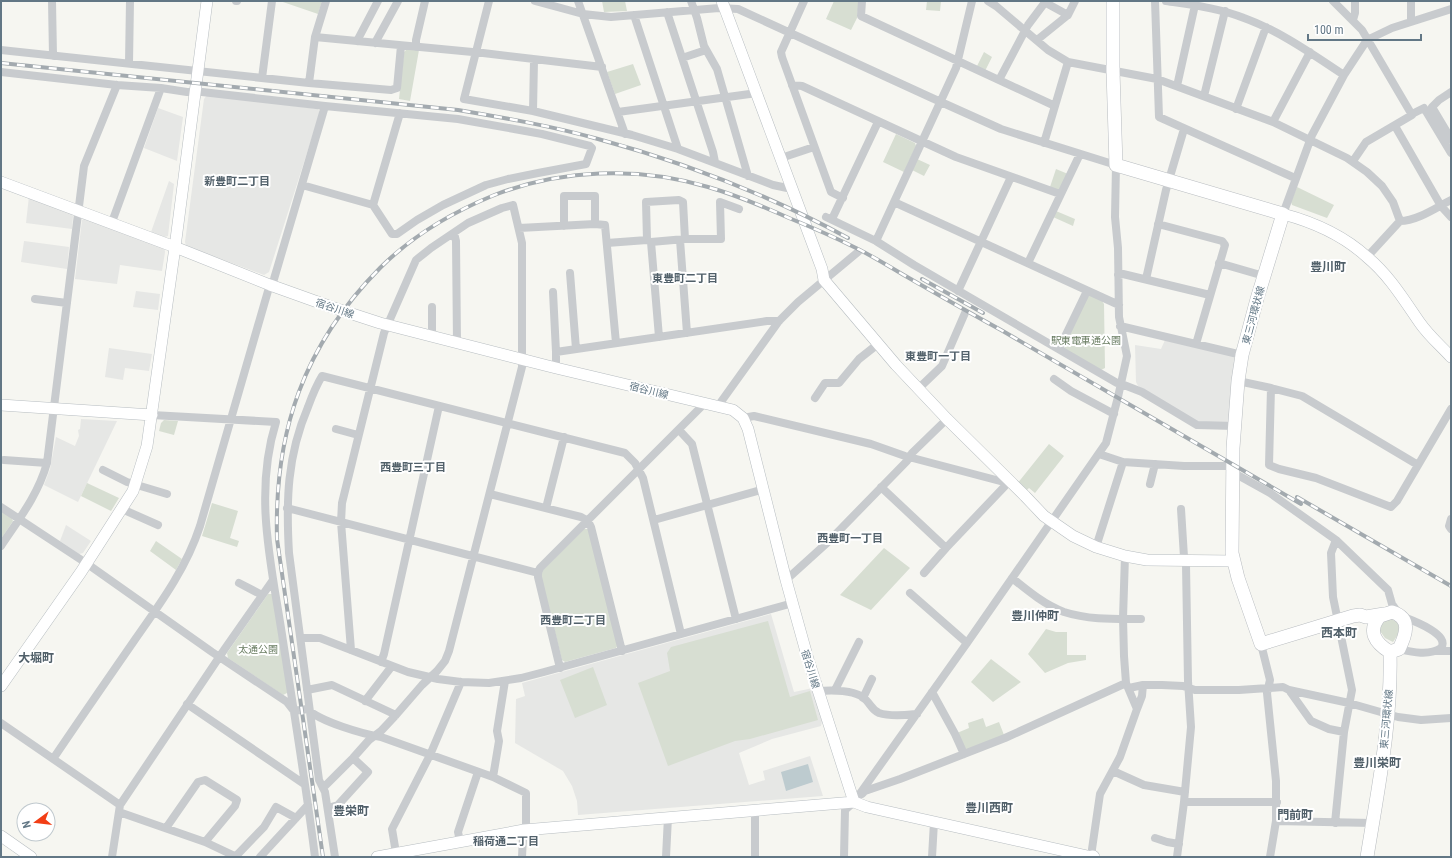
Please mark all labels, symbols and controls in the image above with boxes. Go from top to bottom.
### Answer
scale bar [1308,16,1421,42]
text: 100 m [1314,23,1344,37]
district label: 新豊町二丁目 [204,175,270,188]
district label: 豊川町 [1310,260,1346,274]
district label: 東豊町二丁目 [652,272,718,285]
street label: 東三河環状線 [1240,285,1267,346]
street label: 宿谷川線 [314,297,356,320]
park label: 駅東電車通公園 [1051,335,1121,346]
district label: 東豊町一丁目 [905,350,971,363]
street label: 宿谷川線 [628,380,670,401]
district label: 西豊町三丁目 [380,461,446,474]
district label: 西豊町一丁目 [817,532,883,545]
district label: 豊川仲町 [1011,609,1059,623]
district label: 西豊町二丁目 [540,614,606,627]
district label: 西本町 [1321,626,1357,640]
park label: 太通公園 [238,644,278,655]
street label: 宿谷川線 [799,648,822,690]
district label: 大堀町 [18,651,54,665]
street label: 東三河環状線 [1378,689,1395,749]
district label: 豊川栄町 [1353,756,1401,770]
district label: 豊川西町 [965,801,1013,815]
north arrow [16,802,56,842]
district label: 豊栄町 [333,804,369,818]
district label: 門前町 [1277,808,1313,822]
text: N [20,819,34,829]
district label: 稲荷通二丁目 [473,835,539,848]

